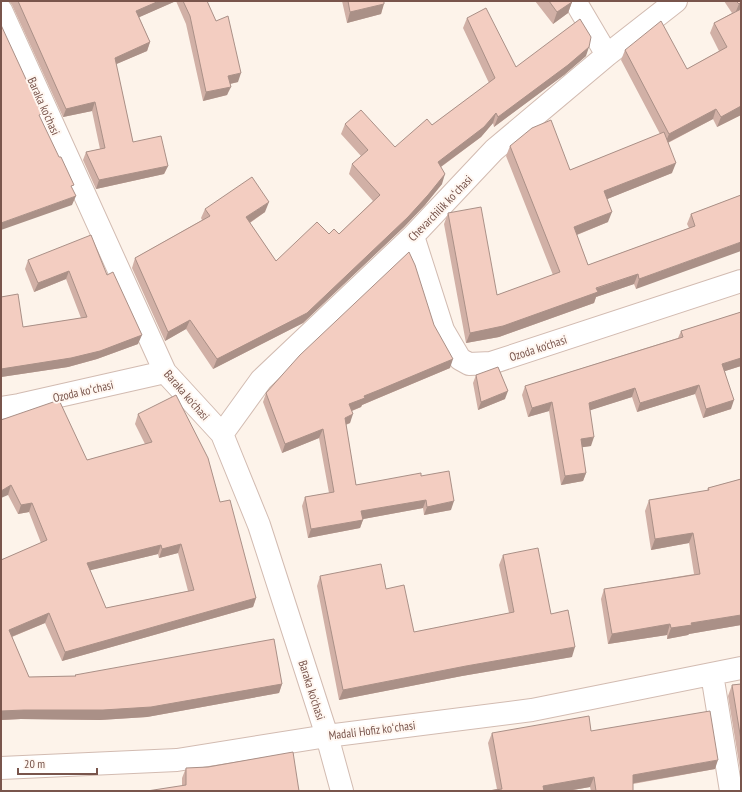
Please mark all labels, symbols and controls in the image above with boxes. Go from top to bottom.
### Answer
street label: Baraka ko'chasi [25,75,63,137]
street label: Chevarchilik koʻchasi [405,172,475,244]
street label: Ozoda ko'chasi [507,332,569,364]
street label: Baraka ko'chasi [161,367,213,423]
street label: Ozoda koʻchasi [51,377,115,405]
street label: Baraka ko'chasi [295,658,329,722]
street label: Madali Hofiz koʻchasi [328,717,416,743]
scale bar [18,750,97,776]
text: 20 m [24,756,45,771]

